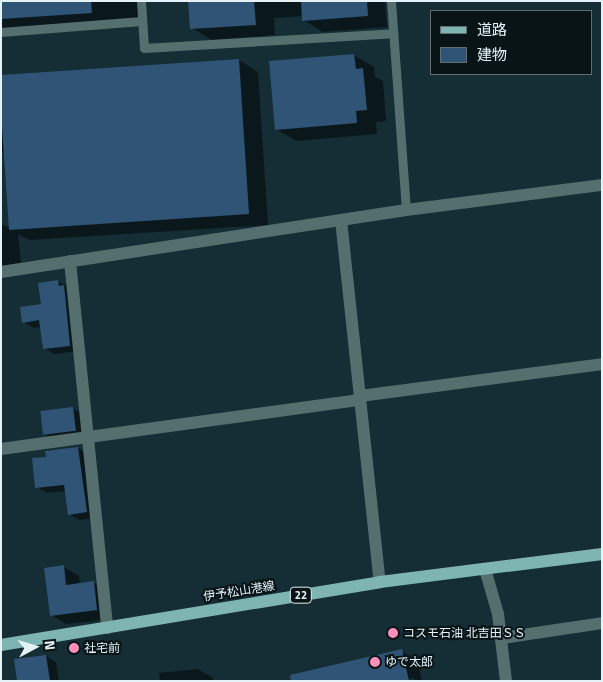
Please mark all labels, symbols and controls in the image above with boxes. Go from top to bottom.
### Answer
legend [430,10,593,75]
text: 道路 [477,18,507,41]
text: 建物 [477,43,507,66]
street label: 伊予松山港線 [202,578,276,604]
road number: 22 [290,586,312,604]
north arrow [10,622,60,672]
place label: コスモ石油 北吉田ＳＳ [403,626,526,640]
marker: コスモ石油 北吉田ＳＳ [387,627,399,639]
text: N [39,639,61,651]
place label: 社宅前 [84,641,120,655]
marker: 社宅前 [68,642,80,654]
place label: ゆで太郎 [385,655,433,669]
marker: ゆで太郎 [369,656,381,668]

